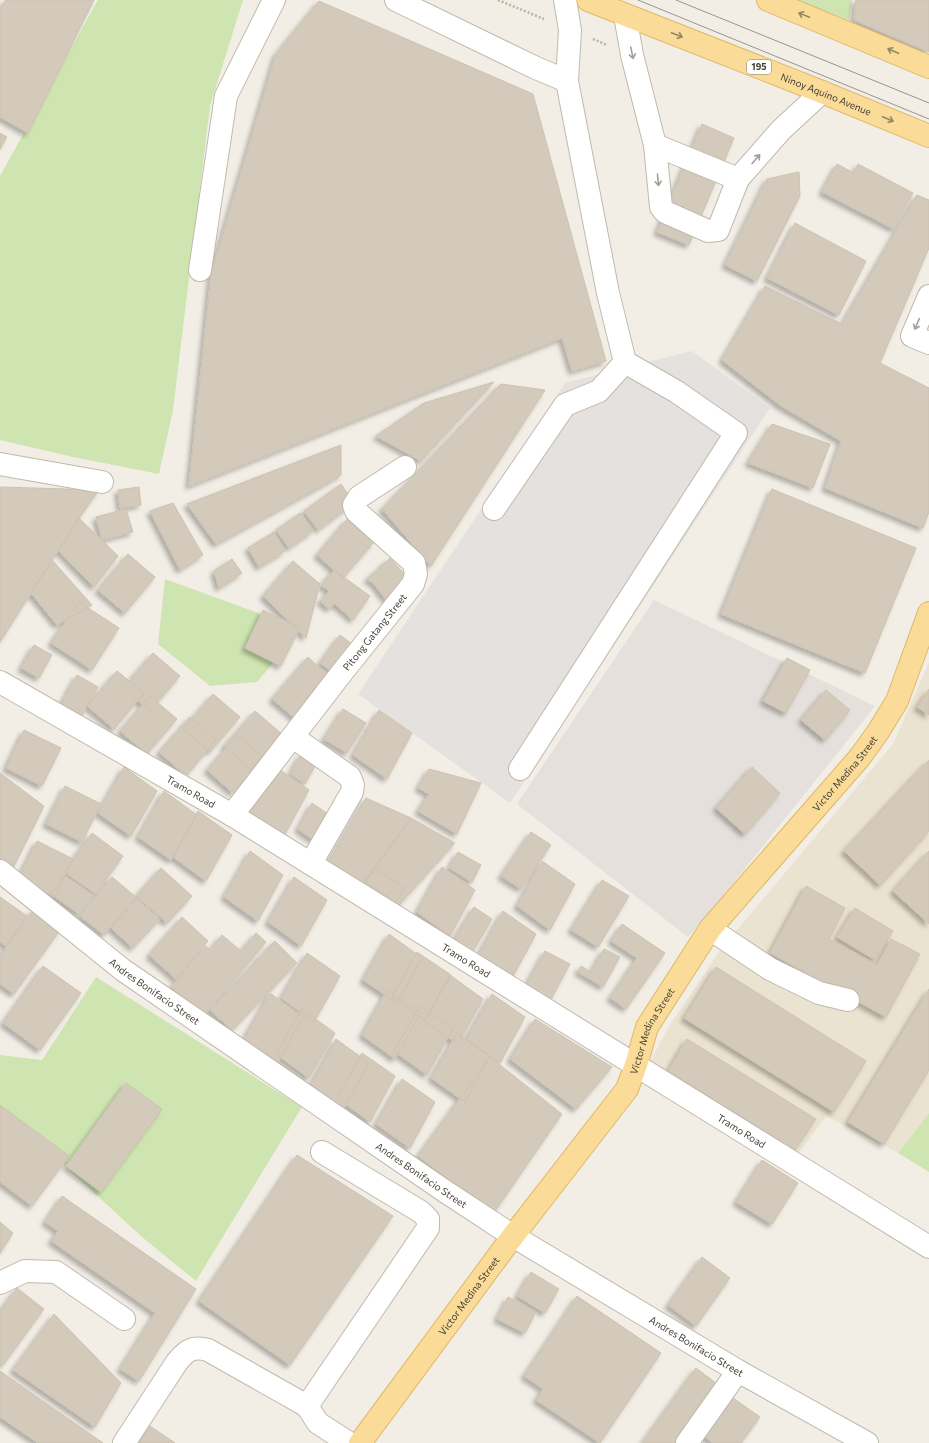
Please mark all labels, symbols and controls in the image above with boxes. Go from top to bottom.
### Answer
one-way arrow [799,10,811,18]
one-way arrow [670,32,682,40]
one-way arrow [629,46,637,59]
one-way arrow [888,47,900,55]
road number: 195 [747,60,771,74]
street label: Ninoy Aquino Avenue [779,70,873,118]
one-way arrow [882,116,894,124]
one-way arrow [751,153,760,164]
one-way arrow [655,173,662,186]
one-way arrow [913,318,920,330]
street label: Pitong Gatang Street [340,591,409,673]
street label: Victor Medina Street [810,733,879,813]
street label: Tramo Road [164,773,218,810]
street label: Tramo Road [440,941,493,980]
street label: Andres Bonifacio Street [107,955,202,1027]
street label: Victor Medina Street [627,985,677,1076]
street label: Tramo Road [715,1111,768,1151]
street label: Andres Bonifacio Street [374,1140,469,1210]
street label: Victor Medina Street [436,1254,502,1337]
street label: Andres Bonifacio Street [647,1313,746,1379]

